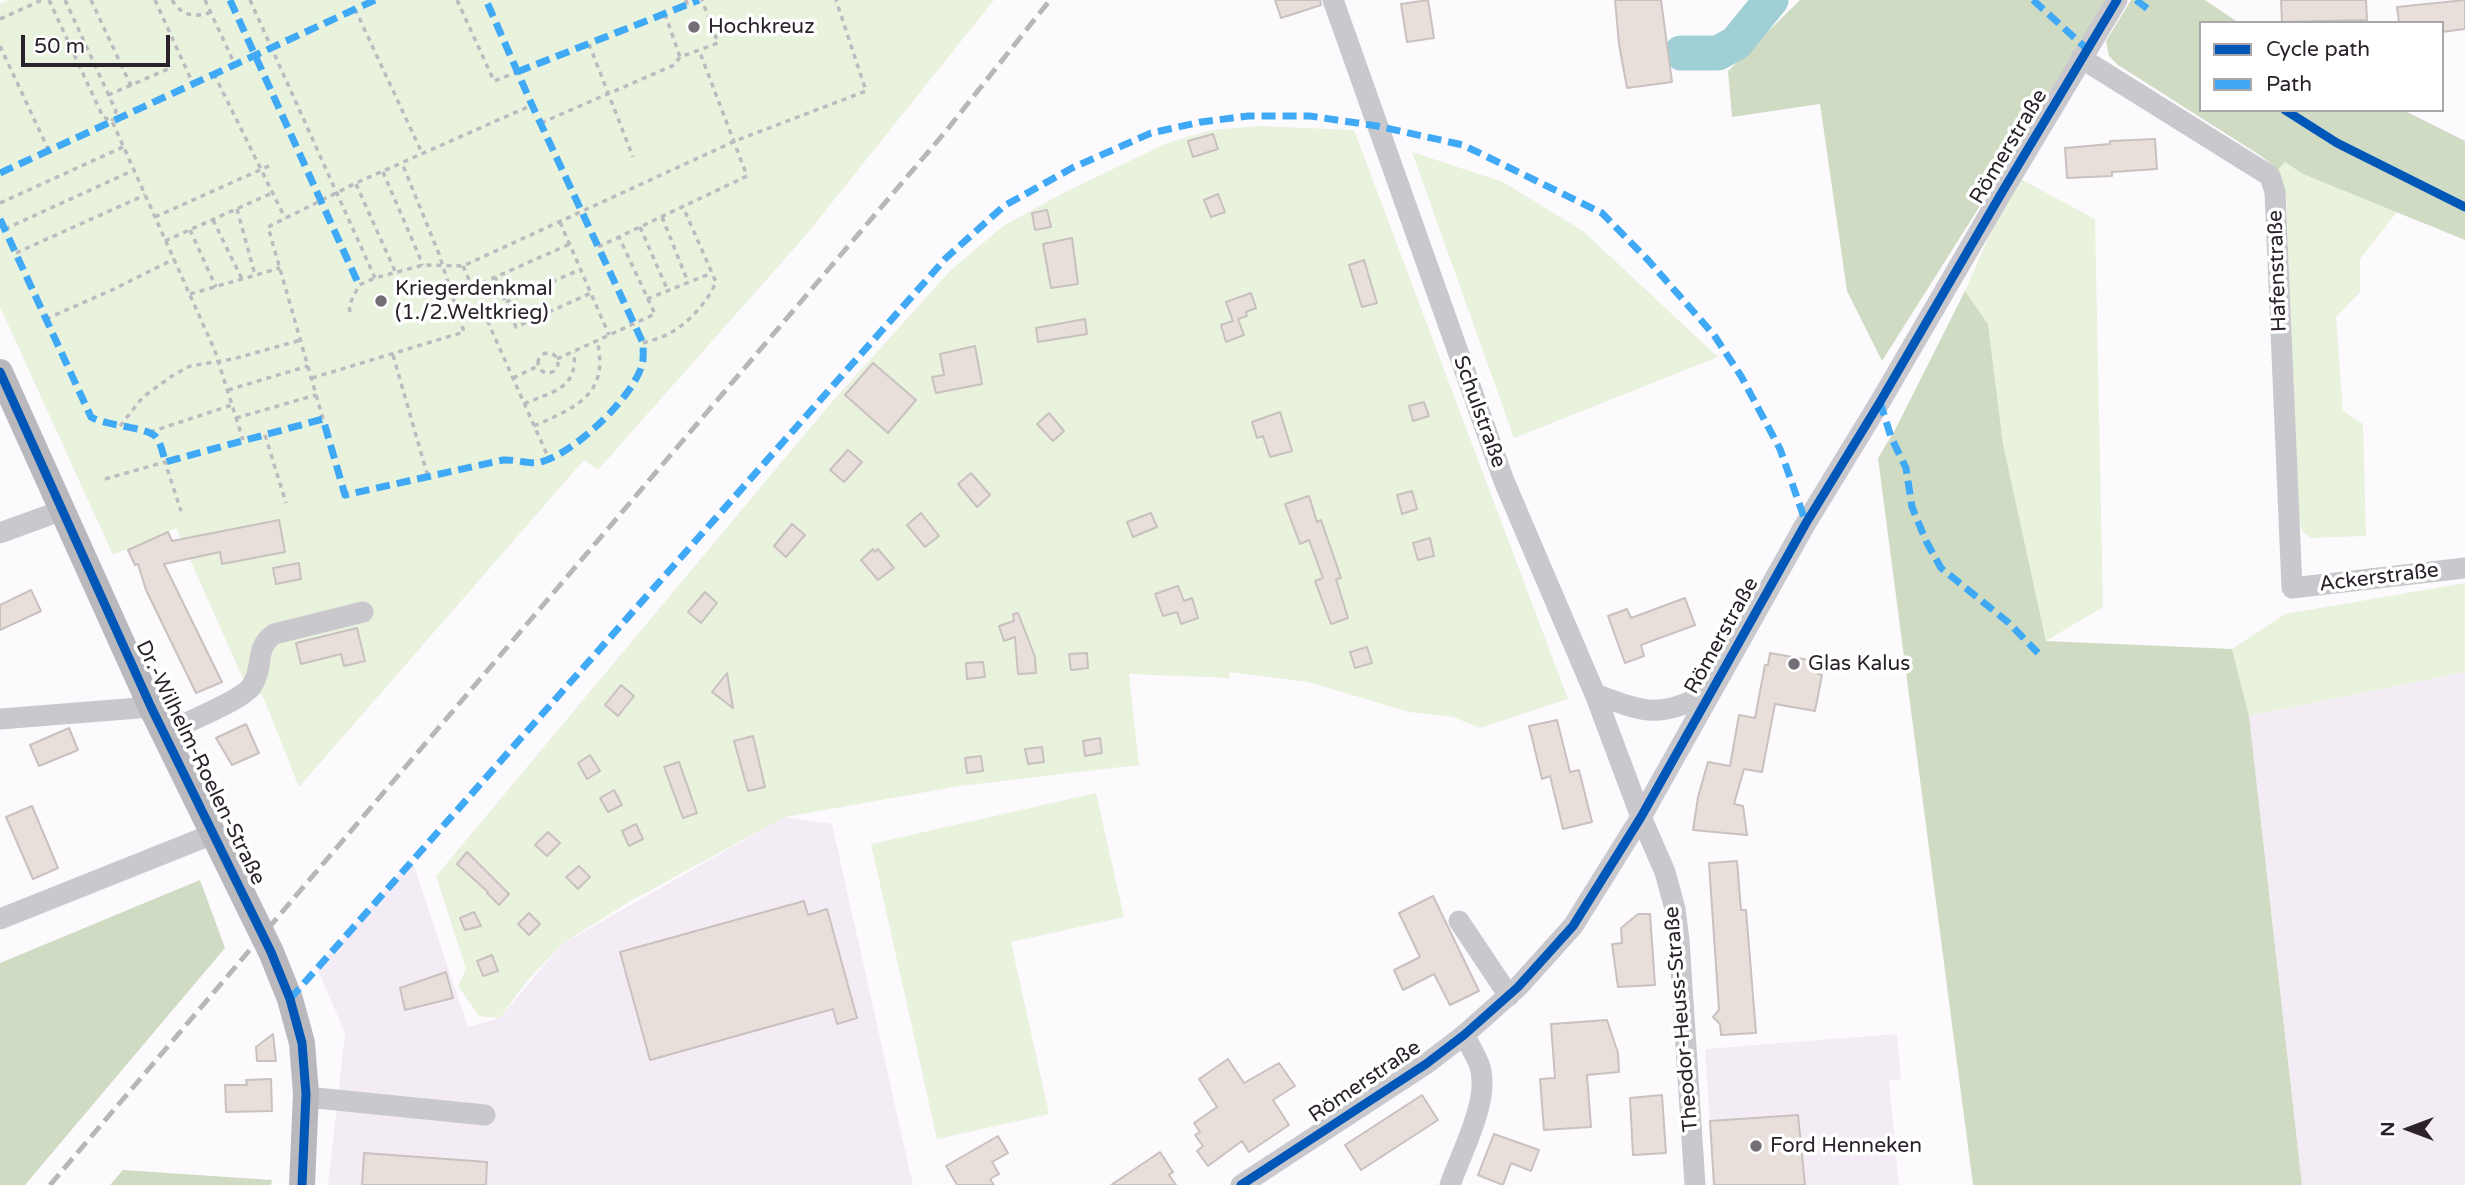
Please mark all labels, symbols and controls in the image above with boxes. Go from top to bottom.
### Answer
place label: Hochkreuz [708,14,815,40]
marker: Hochkreuz [686,19,702,35]
scale bar [24,21,173,65]
legend [2199,21,2444,112]
text: 50 m [34,34,85,59]
text: Cycle path [2266,37,2370,62]
text: Path [2266,72,2312,97]
street label: Römerstraße [1965,85,2053,209]
street label: Hafenstraße [2263,210,2293,332]
place label: Kriegerdenkmal (1./2.Weltkrieg) [395,276,553,326]
marker: Kriegerdenkmal (1./2.Weltkrieg) [373,293,389,309]
street label: Schulstraße [1447,353,1511,471]
street label: Ackerstraße [2318,558,2440,598]
street label: Römerstraße [1680,573,1764,699]
street label: Dr.-Wilhelm-Roelen-Straße [130,637,270,889]
place label: Glas Kalus [1808,651,1910,677]
marker: Glas Kalus [1786,656,1802,672]
street label: Theodor-Heuss-Straße [1660,905,1704,1133]
street label: Römerstraße [1304,1035,1426,1129]
north arrow [2374,1094,2444,1164]
text: N [2377,1121,2399,1137]
place label: Ford Henneken [1770,1133,1922,1159]
marker: Ford Henneken [1748,1138,1764,1154]

